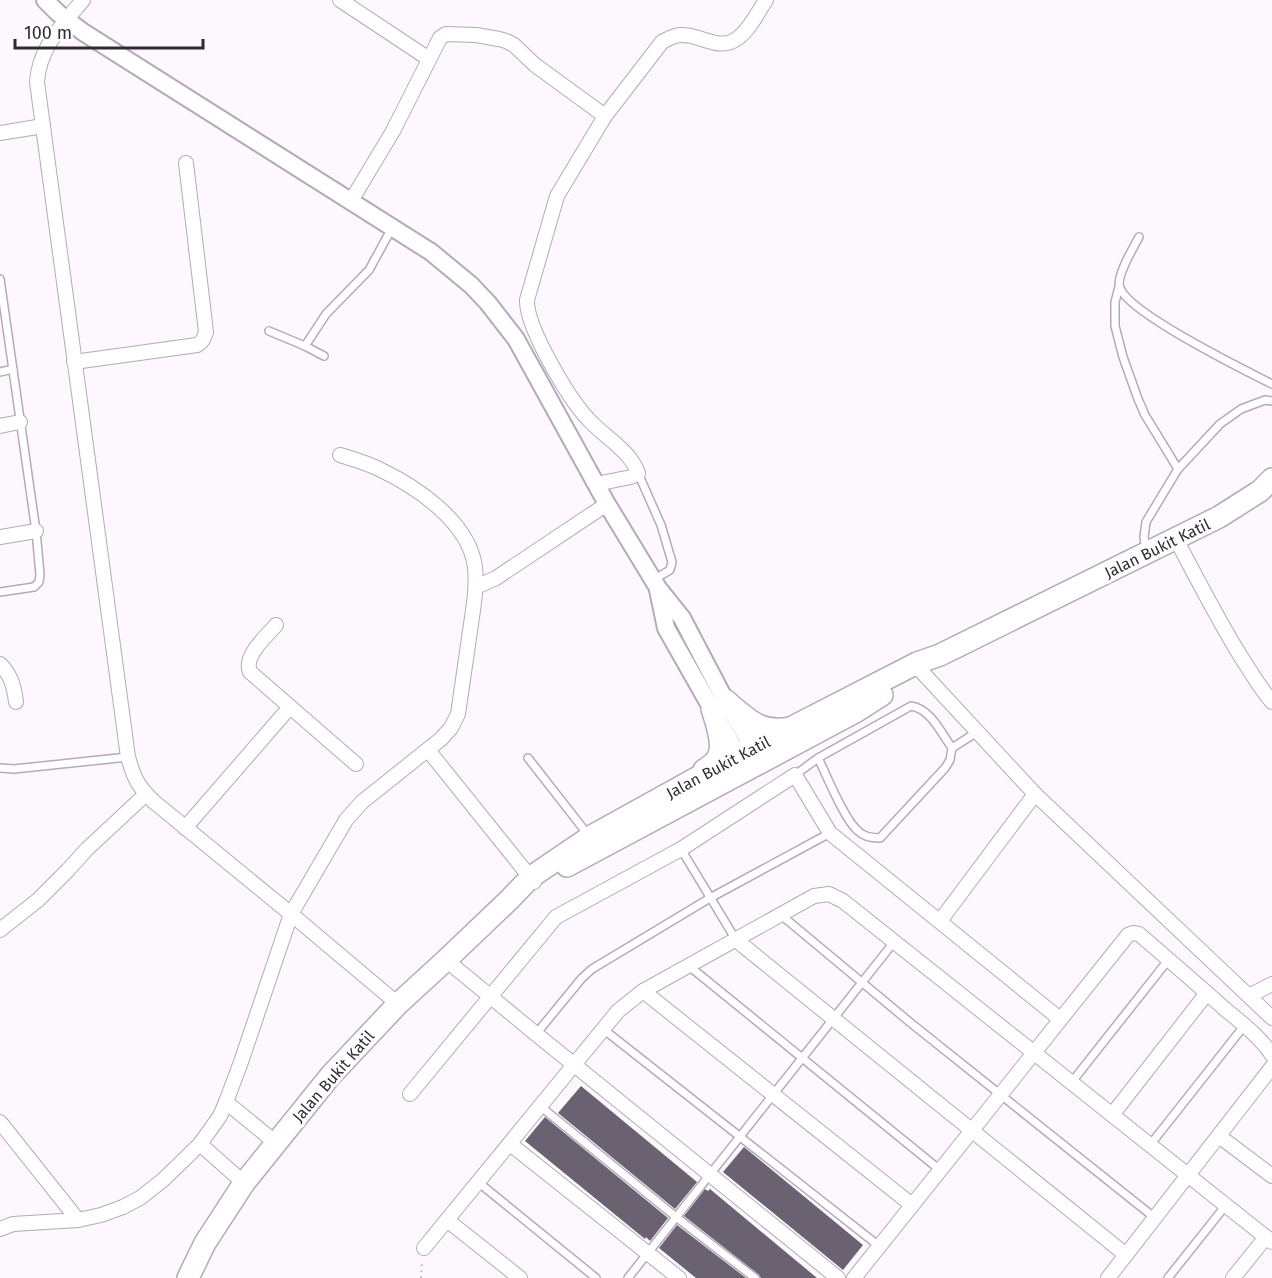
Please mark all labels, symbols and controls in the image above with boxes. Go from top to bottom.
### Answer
scale bar [15,12,202,50]
text: 100 m [24,22,72,44]
street label: Jalan Bukit Katil [1101,515,1213,582]
street label: Jalan Bukit Katil [663,732,774,803]
street label: Jalan Bukit Katil [288,1026,379,1126]

